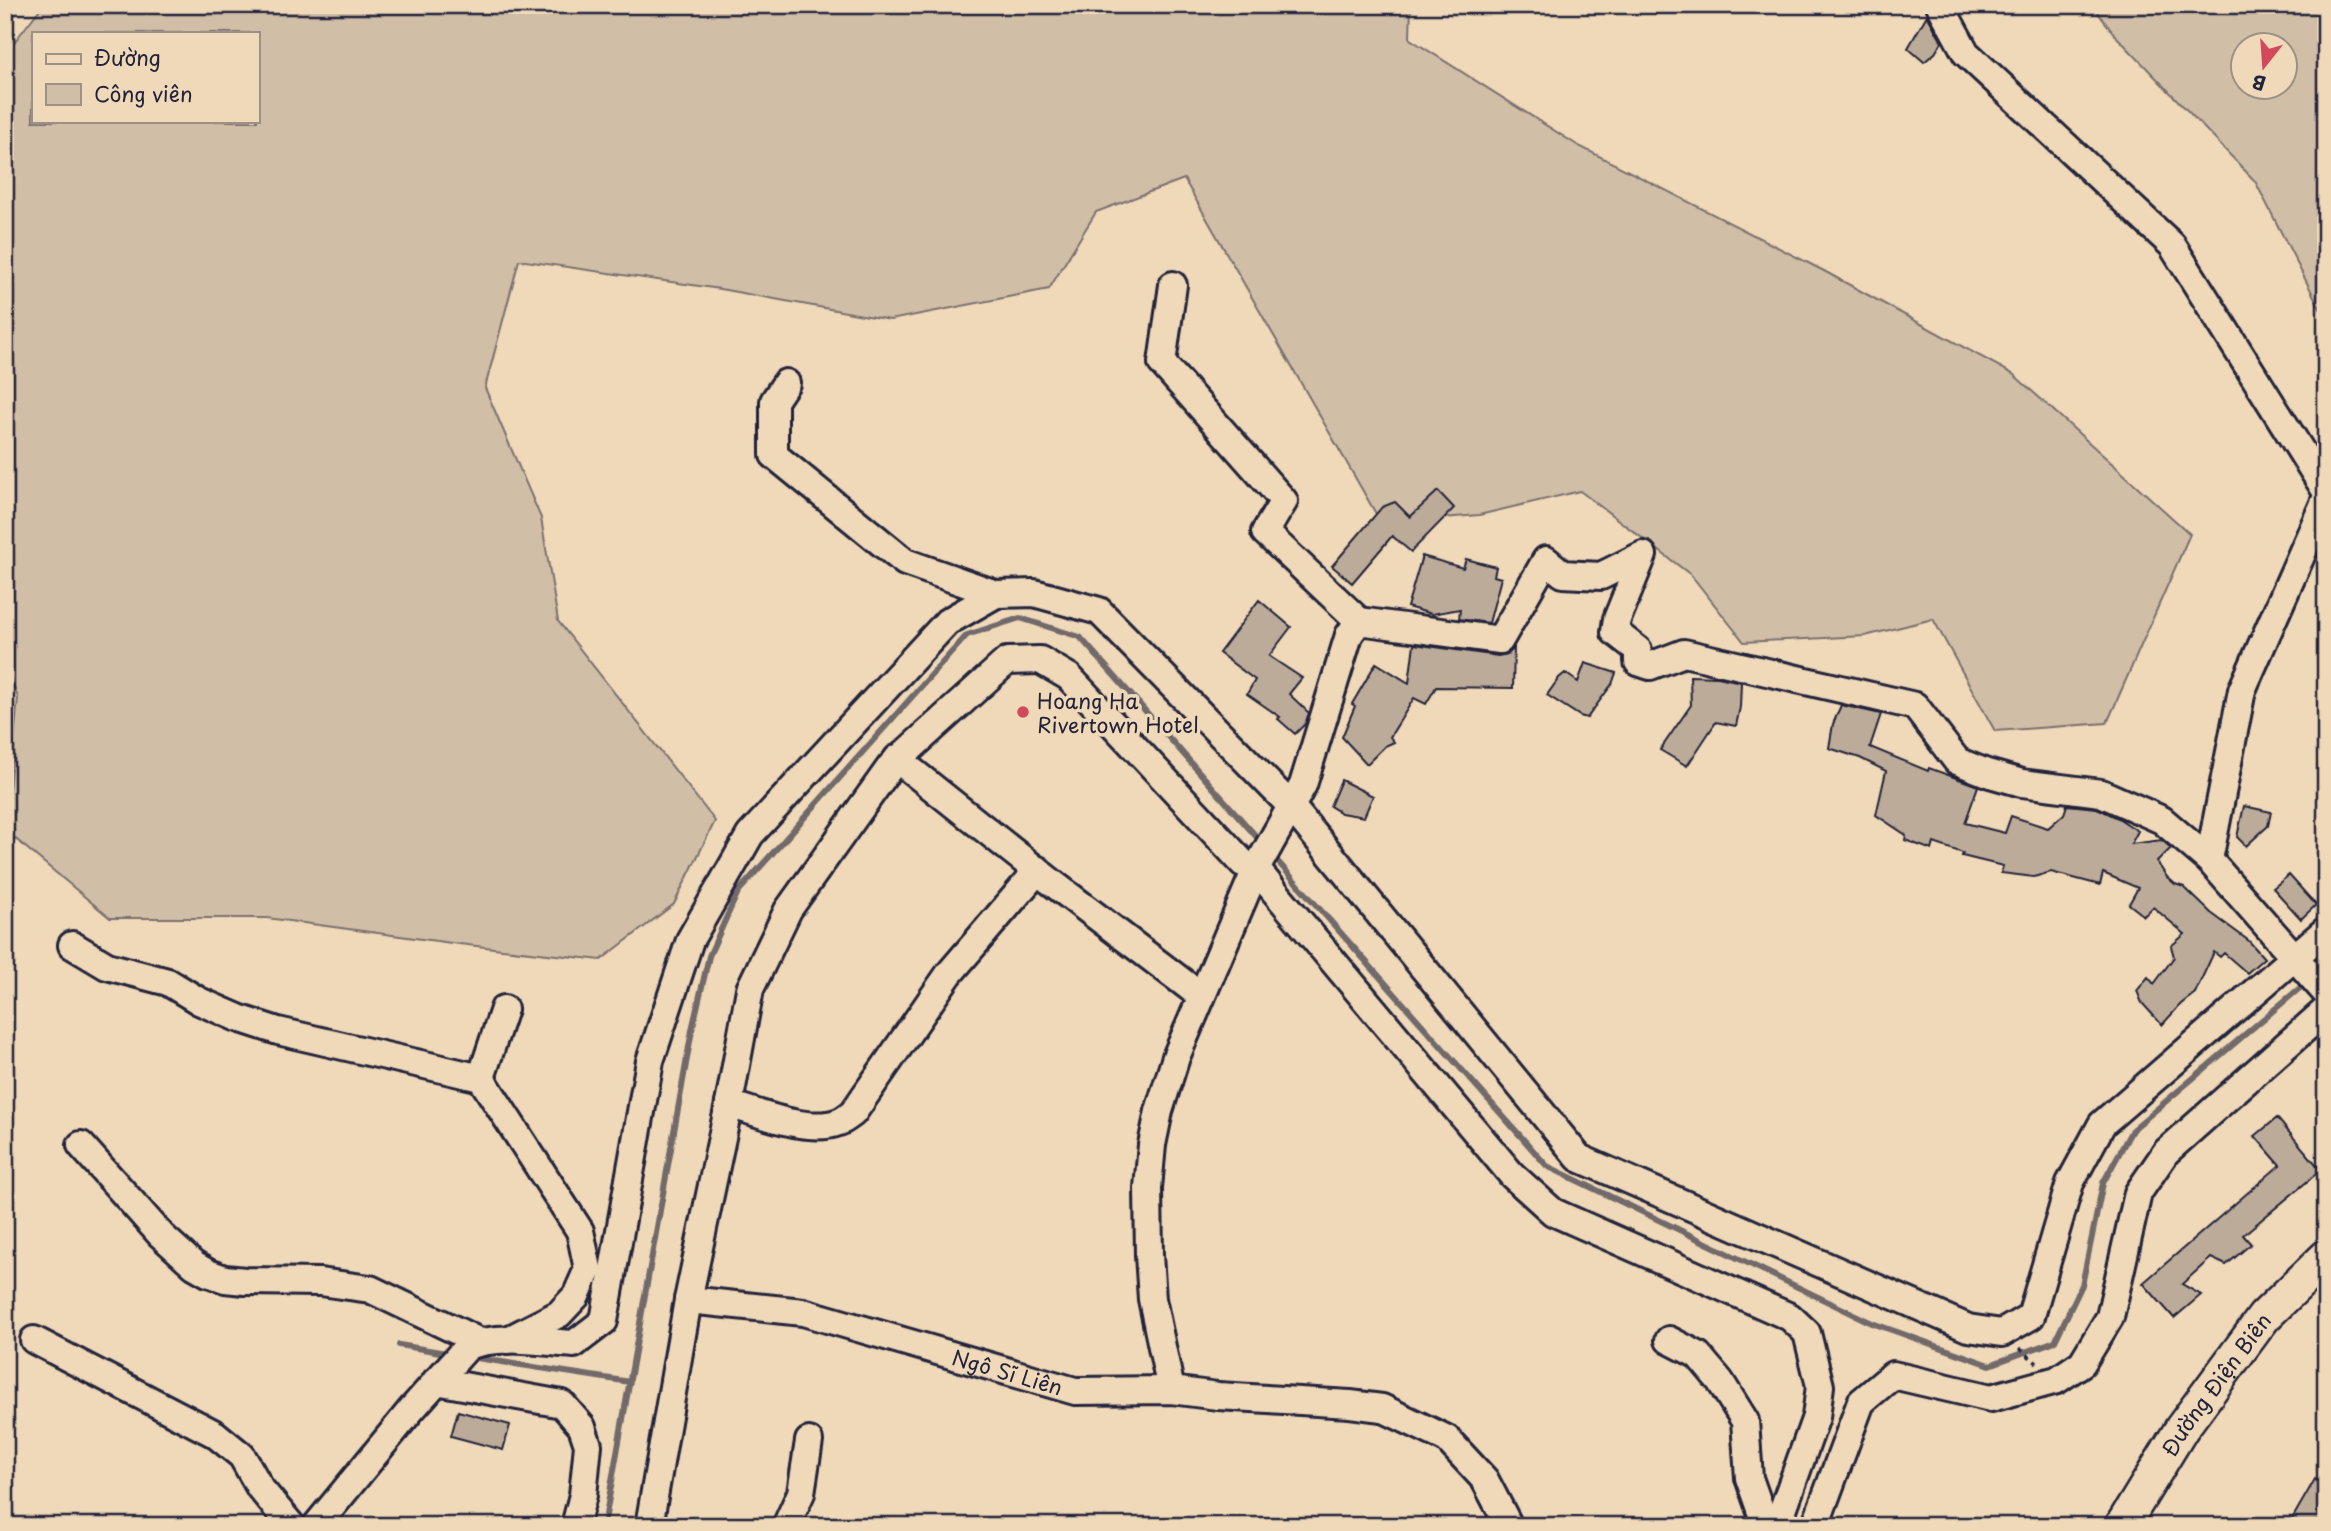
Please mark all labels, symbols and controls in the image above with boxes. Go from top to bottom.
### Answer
legend [32,32,259,122]
north arrow [2230,32,2300,102]
text: Đường [94,41,161,73]
text: B [2248,68,2269,99]
text: Công viên [94,77,193,109]
place label: Hoang Ha Rivertown Hotel [1037,684,1199,740]
marker: Hoang Ha Rivertown Hotel [1015,704,1031,720]
street label: Đường Điện Biên [2153,1306,2278,1462]
street label: Ngô Sĩ Liên [949,1340,1067,1403]

